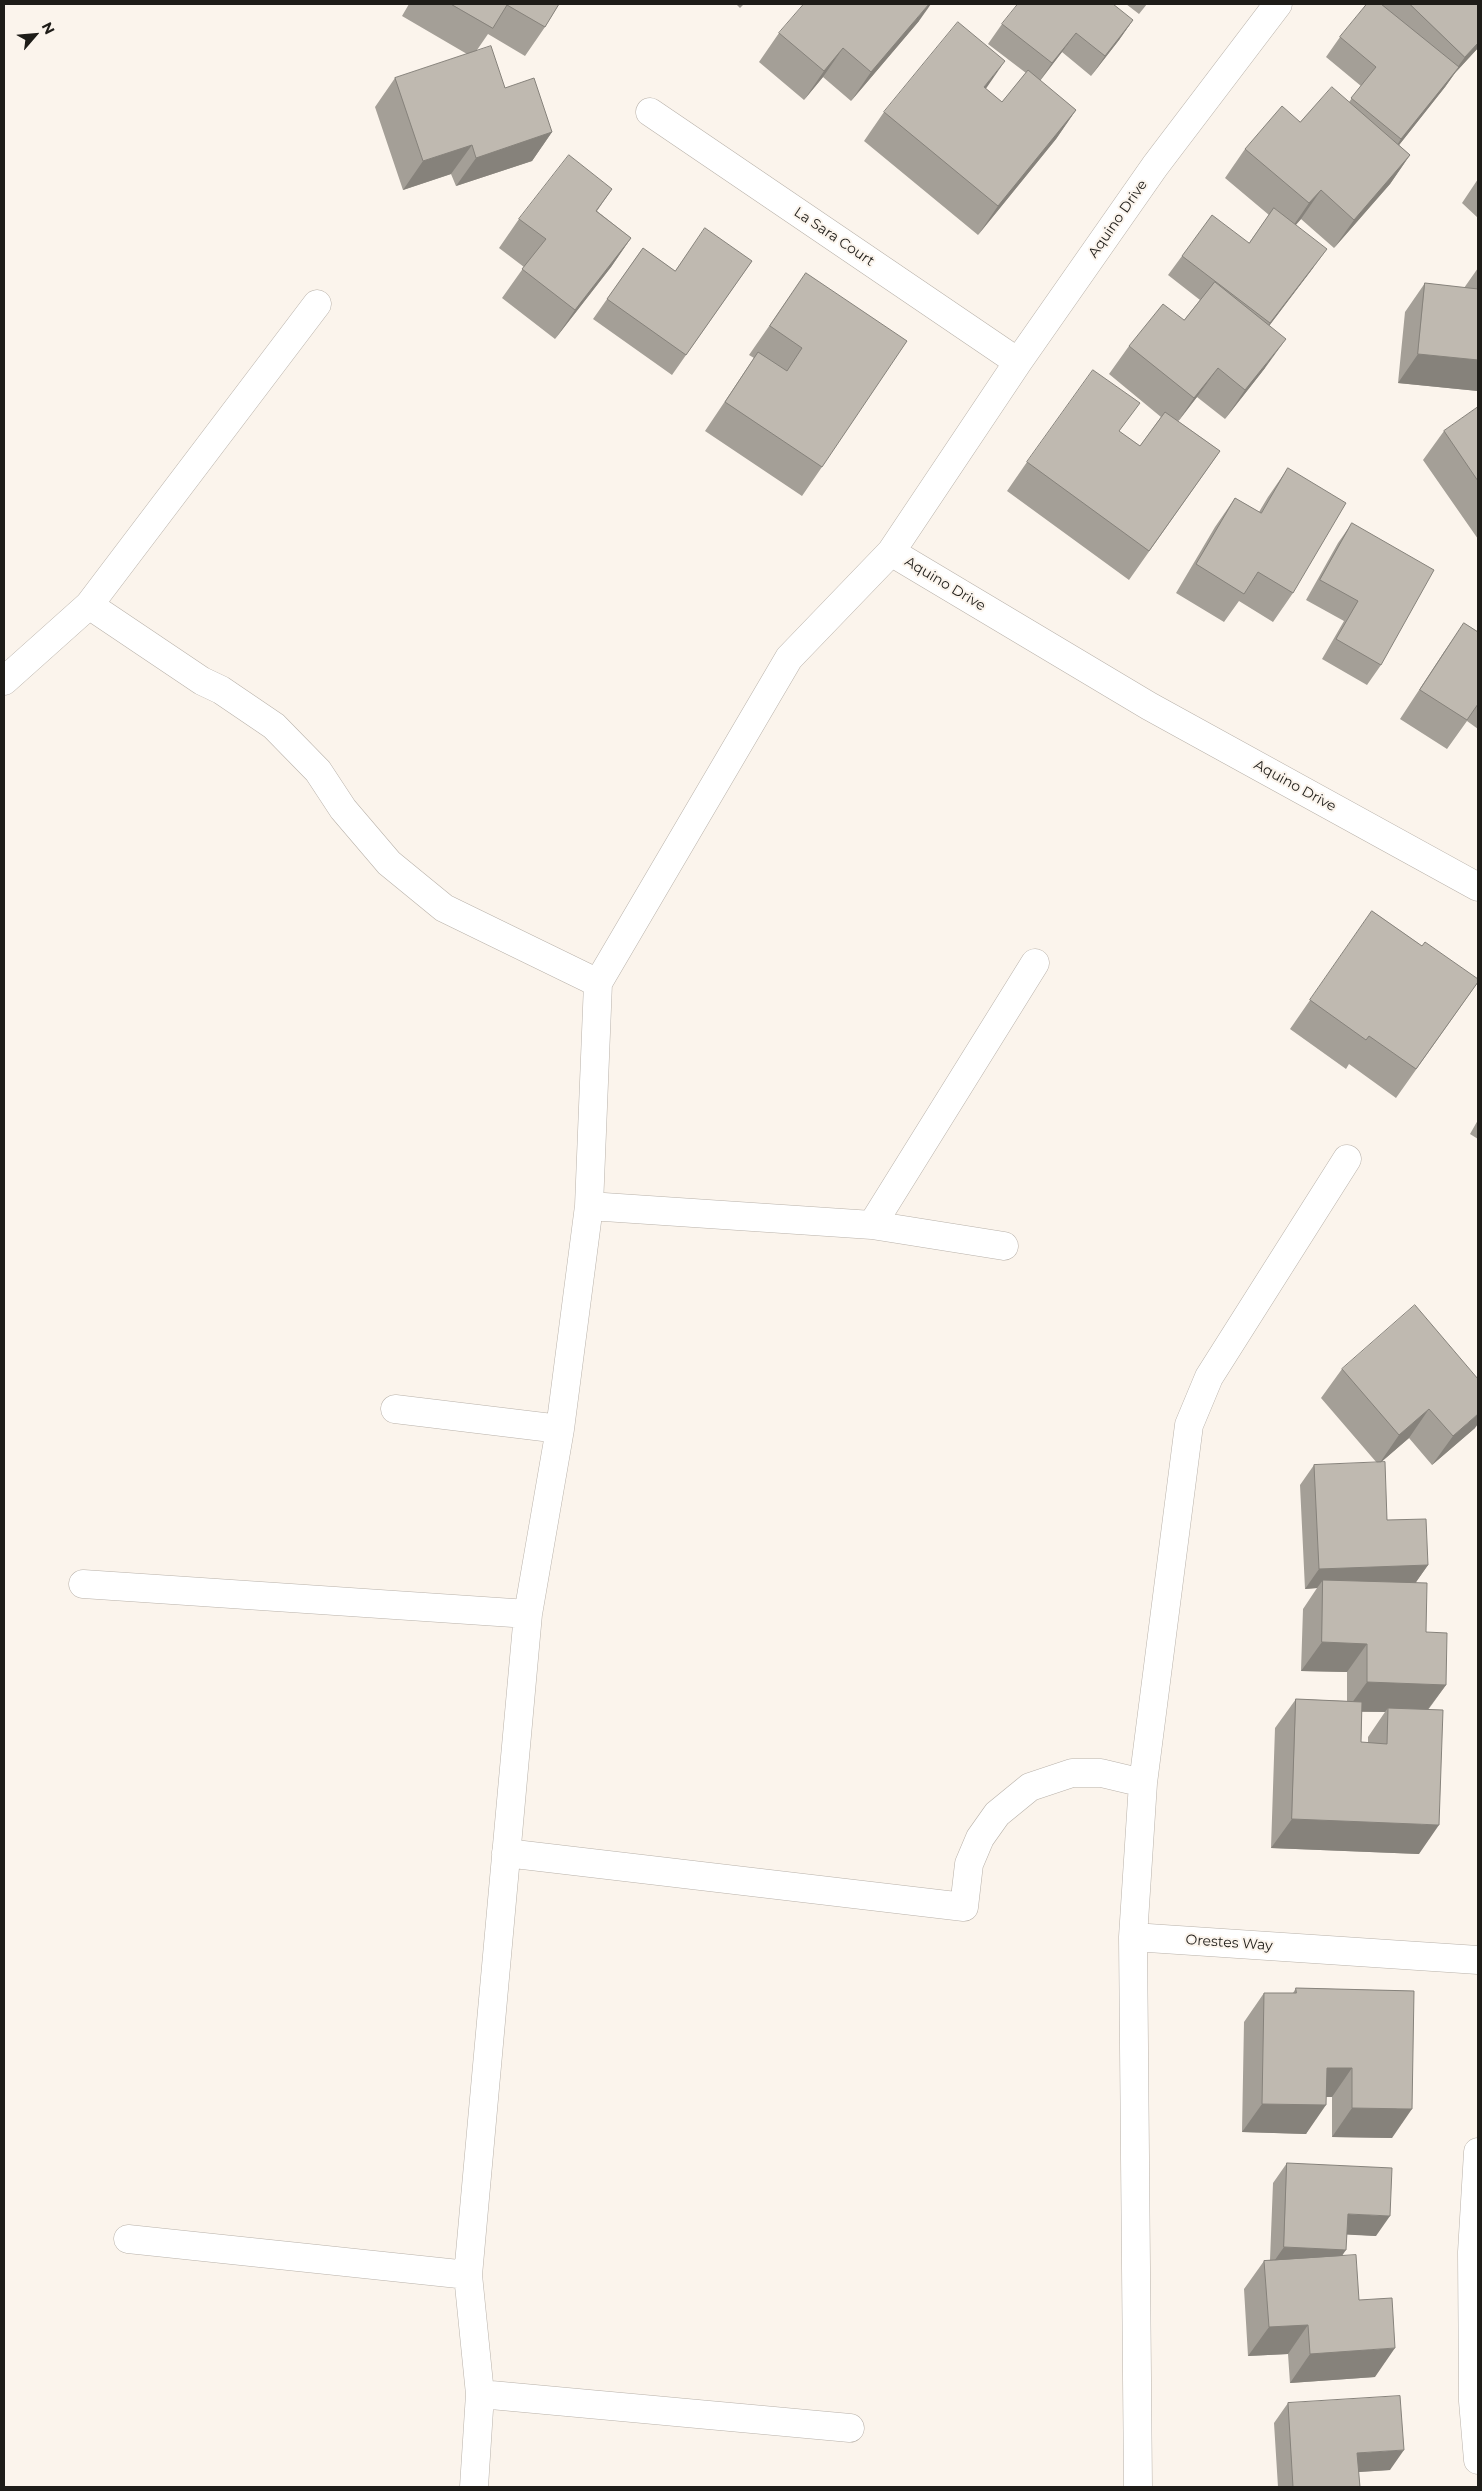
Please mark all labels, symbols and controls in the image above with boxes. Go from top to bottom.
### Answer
north arrow [10,10,60,60]
text: N [38,19,59,37]
street label: Aquino Drive [1085,177,1151,261]
street label: La Sara Court [791,204,877,270]
street label: Aquino Drive [902,553,988,615]
street label: Aquino Drive [1251,757,1339,815]
street label: Orestes Way [1185,1932,1273,1954]

